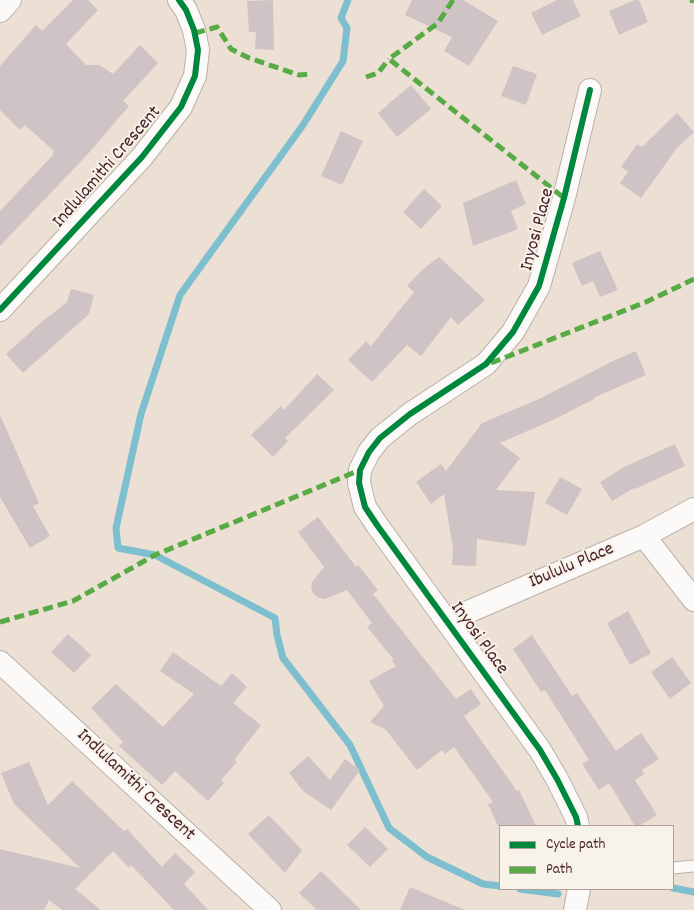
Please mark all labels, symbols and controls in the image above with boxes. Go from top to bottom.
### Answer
street label: Indlulamithi Crescent [49,102,167,234]
street label: Inyosi Place [517,186,561,274]
street label: Ibululu Place [526,539,618,595]
street label: Inyosi Place [444,598,512,680]
street label: Indlulamithi Crescent [71,725,199,847]
legend [499,825,674,890]
text: Cycle path [546,834,605,856]
text: Path [546,859,572,881]

